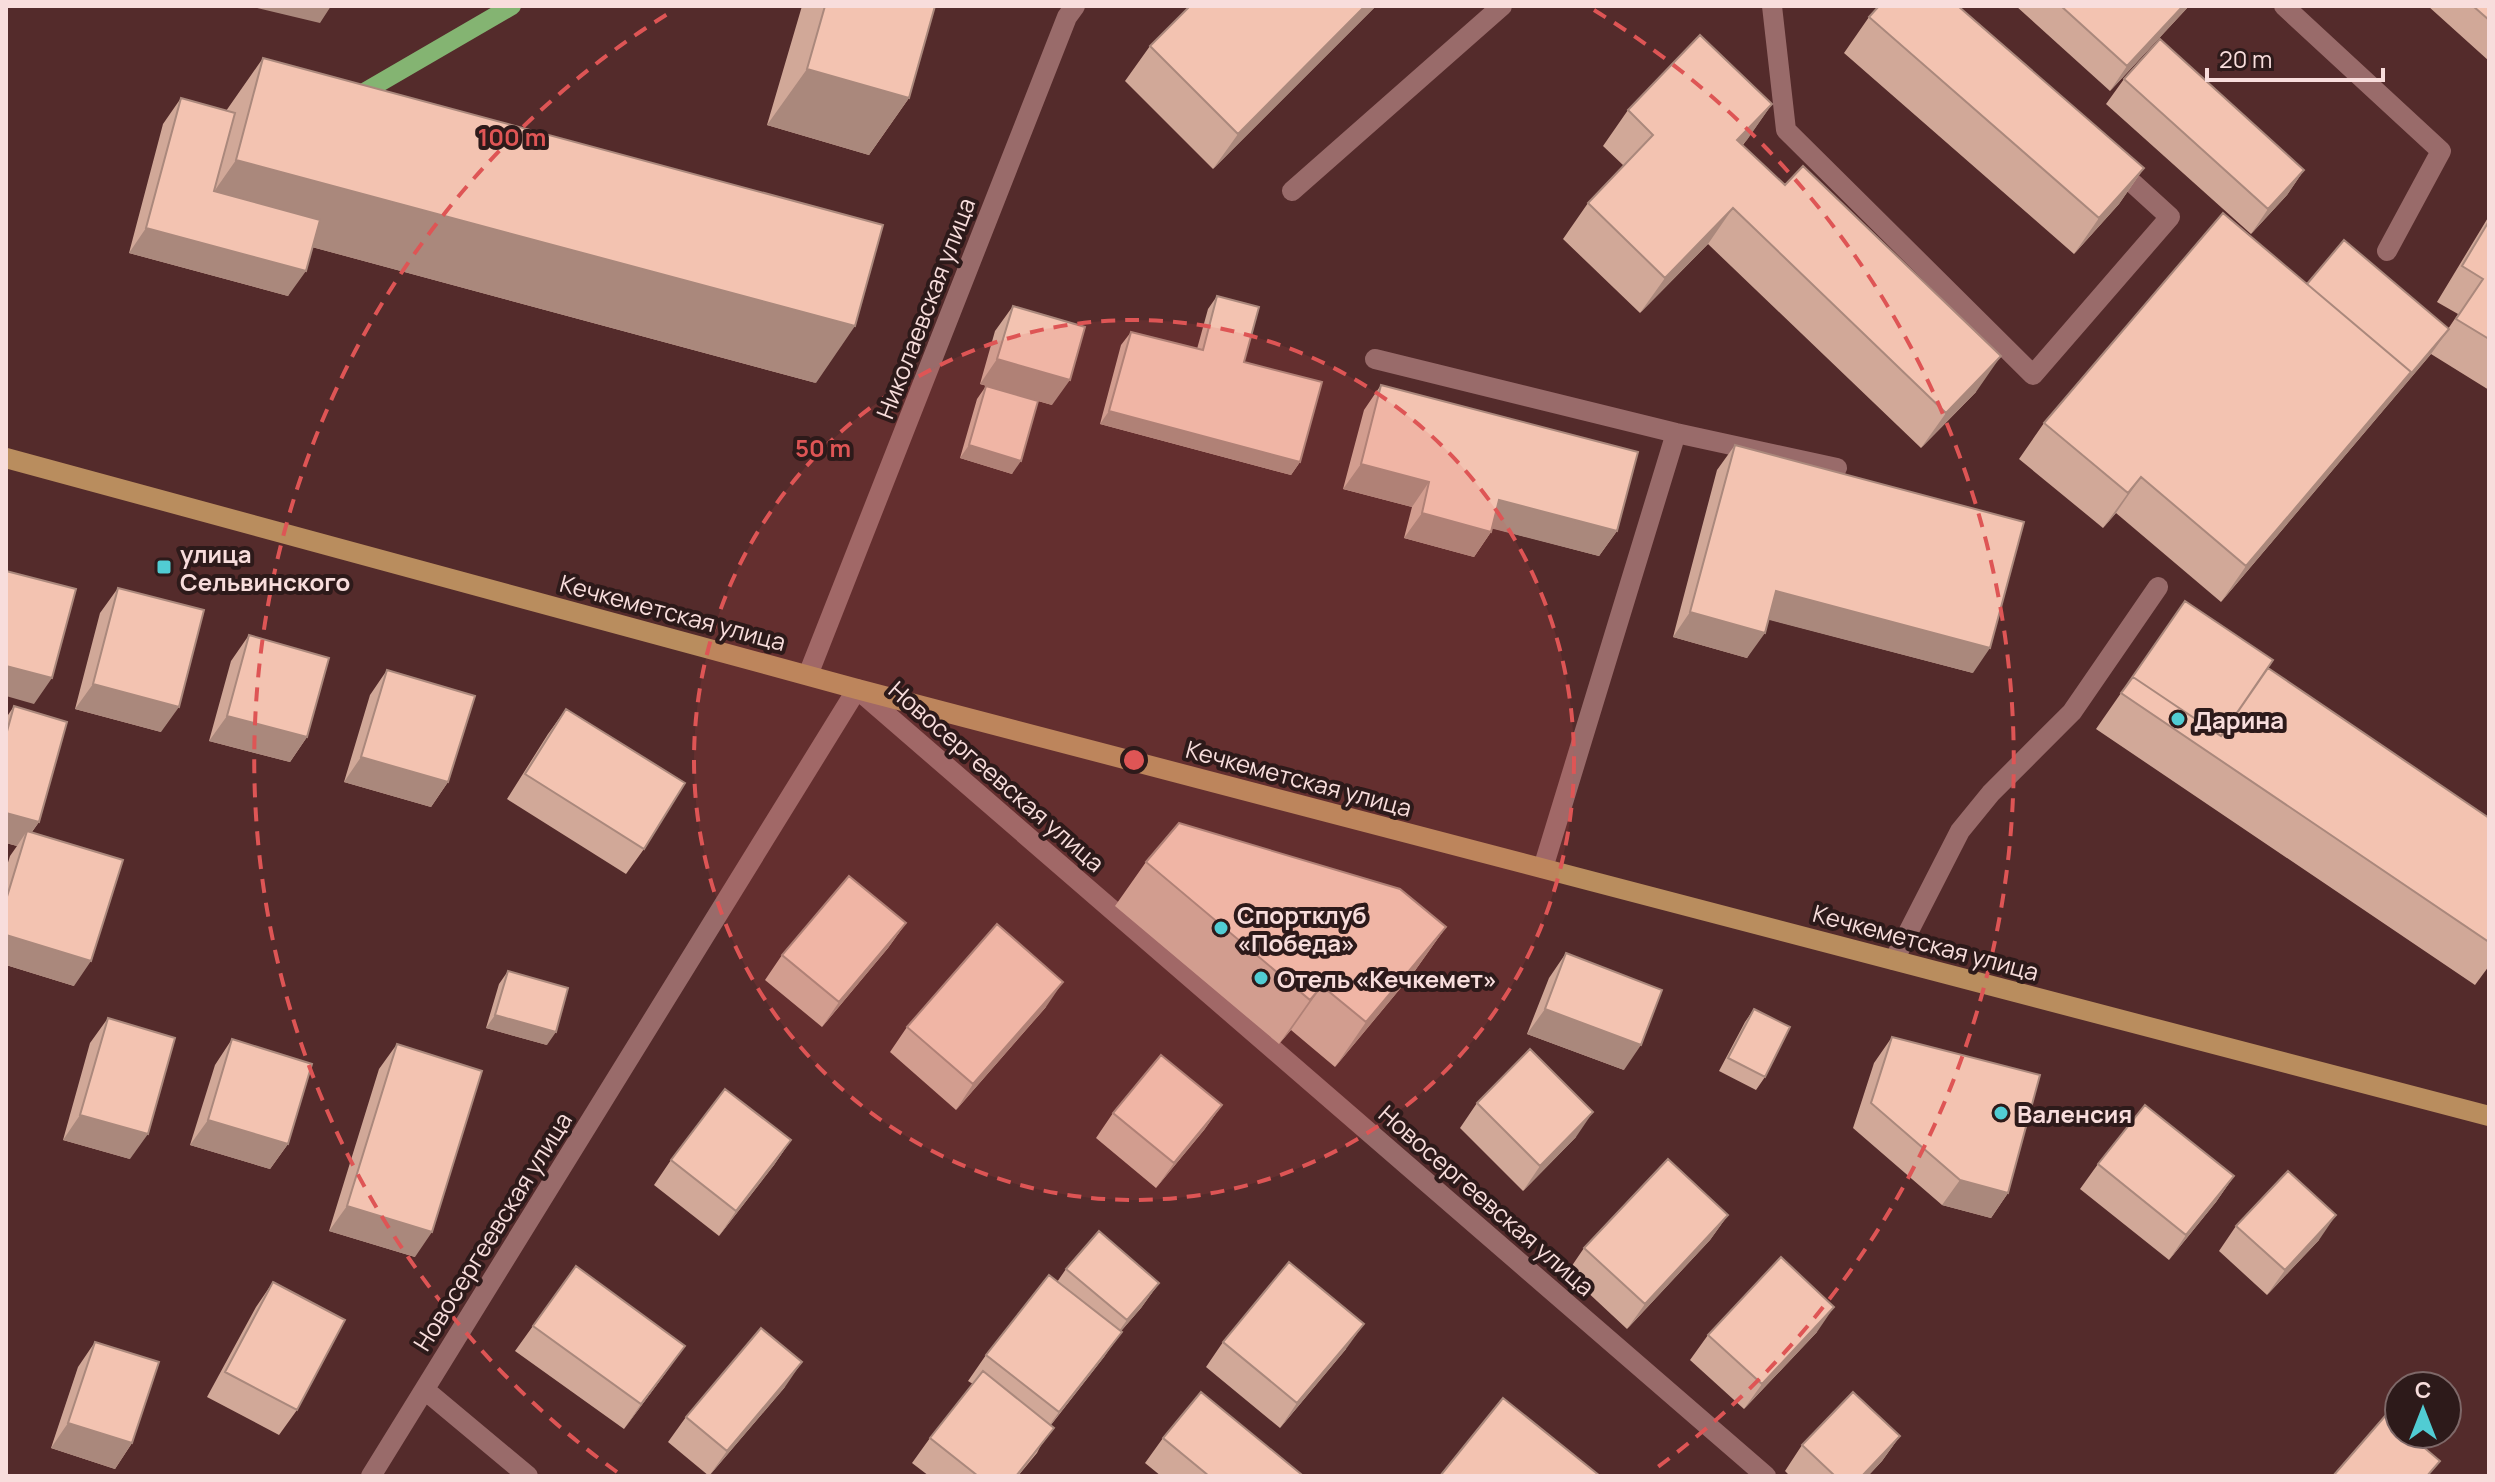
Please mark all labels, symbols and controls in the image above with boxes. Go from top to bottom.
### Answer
scale bar [2207,32,2383,82]
text: 20 m [2219,42,2272,75]
text: 100 m [478,120,546,153]
street label: Николаевская улица [868,193,982,423]
text: 50 m [795,431,851,464]
place label: улица Сельвинского [180,537,350,598]
marker: улица Сельвинского [155,558,173,576]
street label: Кечкеметская улица [556,566,790,658]
street label: Новосергеевская улица [882,673,1112,879]
place label: Дарина [2194,703,2284,736]
marker: Дарина [2169,710,2187,728]
street label: Кечкеметская улица [1182,732,1416,824]
centre of rings [1120,746,1148,774]
street label: Кечкеметская улица [1809,896,2043,988]
place label: Спортклуб «Победа» [1237,898,1367,959]
marker: Спортклуб «Победа» [1212,919,1230,937]
place label: Отель «Кечкемет» [1277,962,1497,995]
marker: Отель «Кечкемет» [1252,969,1270,987]
street label: Новосергеевская улица [1372,1097,1602,1303]
place label: Валенсия [2017,1097,2132,1130]
marker: Валенсия [1992,1104,2010,1122]
street label: Новосергеевская улица [405,1105,579,1357]
north arrow [2383,1370,2463,1450]
text: С [2415,1375,2431,1405]

